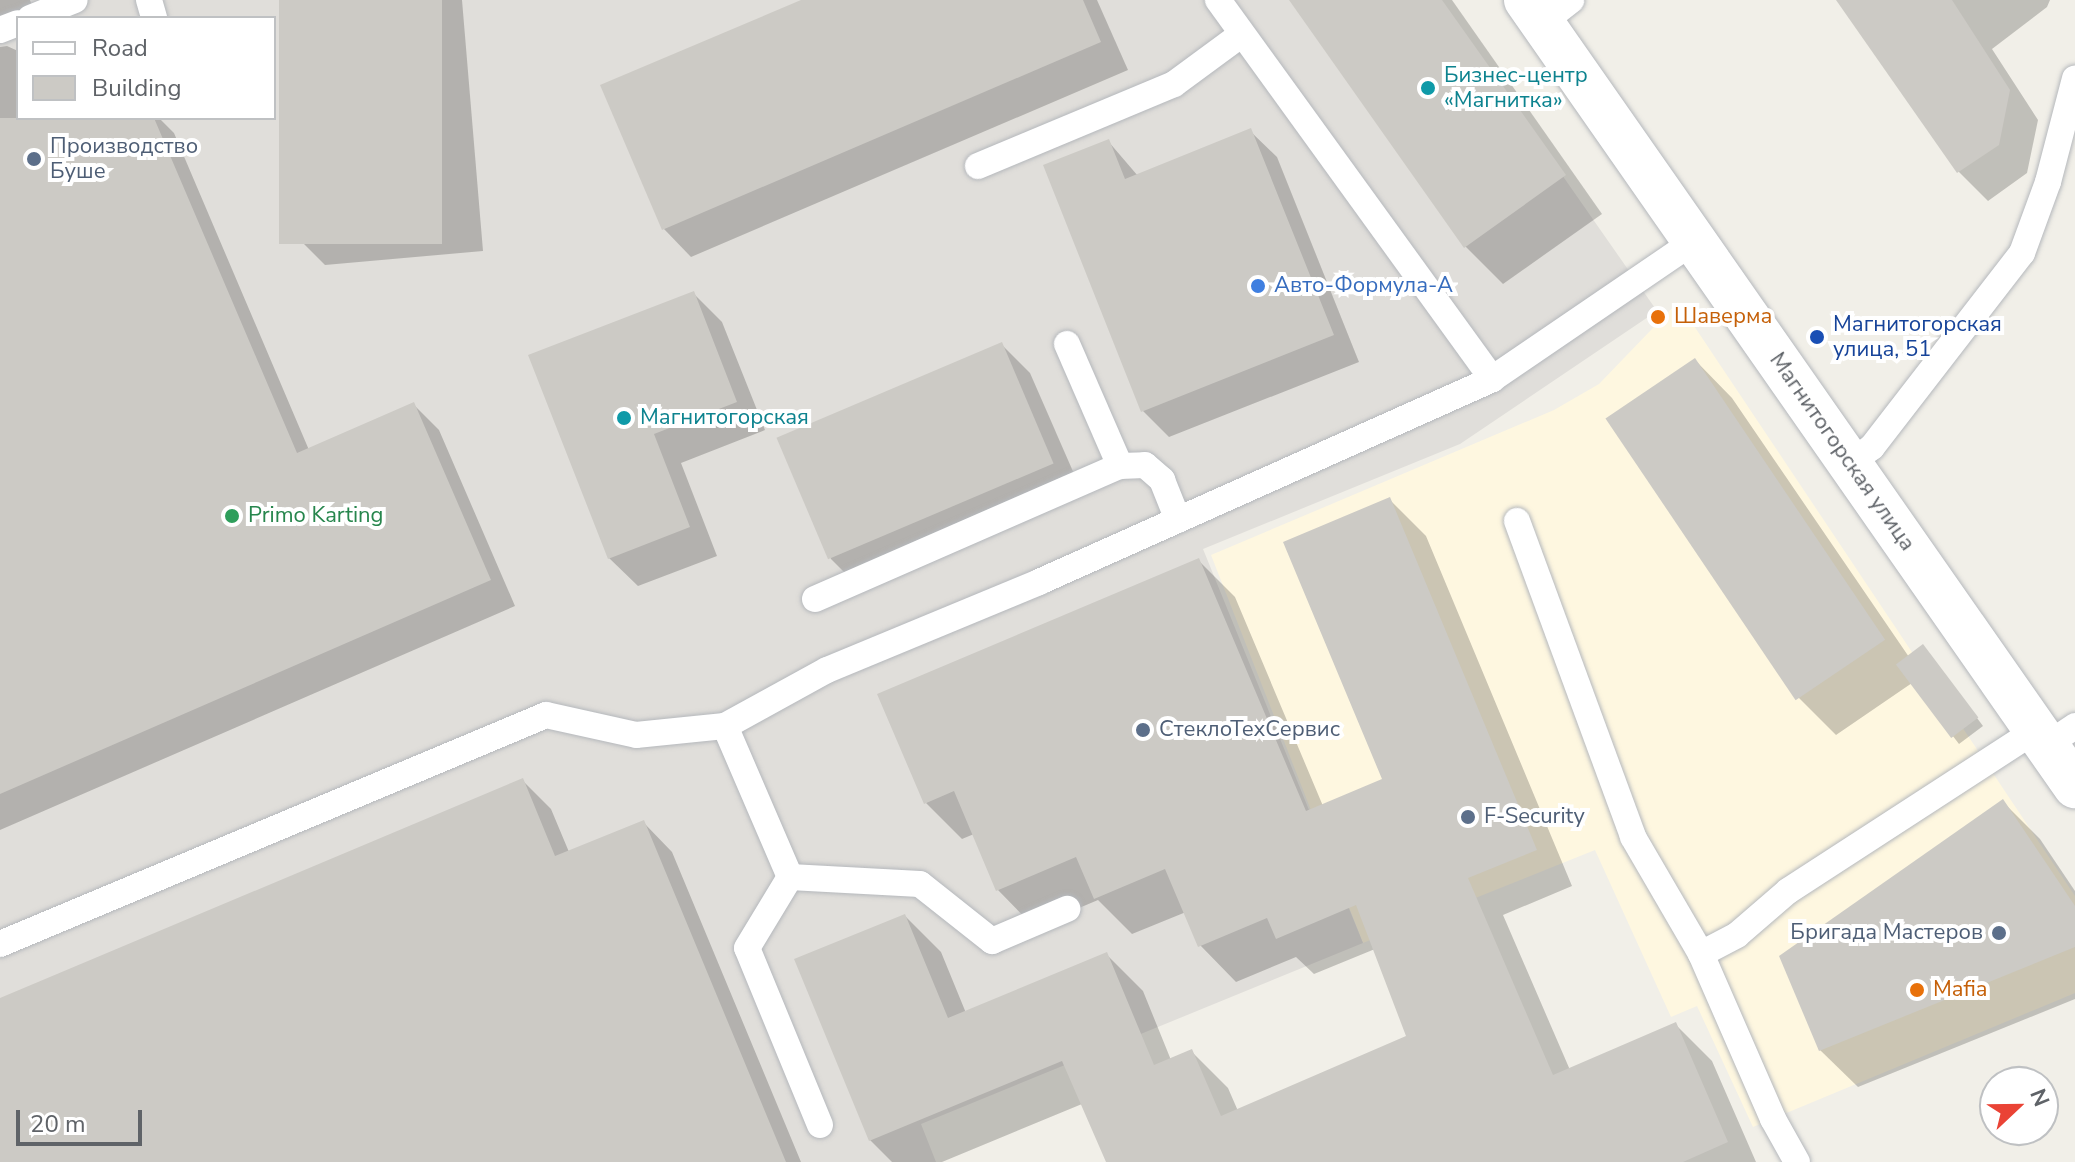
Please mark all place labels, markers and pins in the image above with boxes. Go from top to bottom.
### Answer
place label: Бизнес-центр «Магнитка» [1444,62,1588,114]
marker: Бизнес-центр «Магнитка» [1419,79,1437,97]
place label: Производство Буше [50,133,198,184]
marker: Производство Буше [25,150,43,168]
place label: Авто-Формула-А [1274,273,1453,299]
marker: Авто-Формула-А [1249,277,1267,295]
place label: Шаверма [1674,304,1772,330]
marker: Шаверма [1649,308,1667,326]
place label: Магнитогорская улица, 51 [1833,311,2002,362]
marker: Магнитогорская улица, 51 [1808,328,1826,346]
place label: Магнитогорская [640,405,809,431]
marker: Магнитогорская [615,409,633,427]
place label: Primo Karting [248,503,383,529]
marker: Primo Karting [223,507,241,525]
place label: СтеклоТехСервис [1159,717,1340,743]
marker: СтеклоТехСервис [1134,721,1152,739]
place label: F-Security [1484,804,1585,830]
marker: F-Security [1459,808,1477,826]
place label: Бригада Мастеров [1790,920,1983,946]
marker: Бригада Мастеров [1990,924,2008,942]
place label: Mafia [1933,977,1987,1003]
marker: Mafia [1908,981,1926,999]

